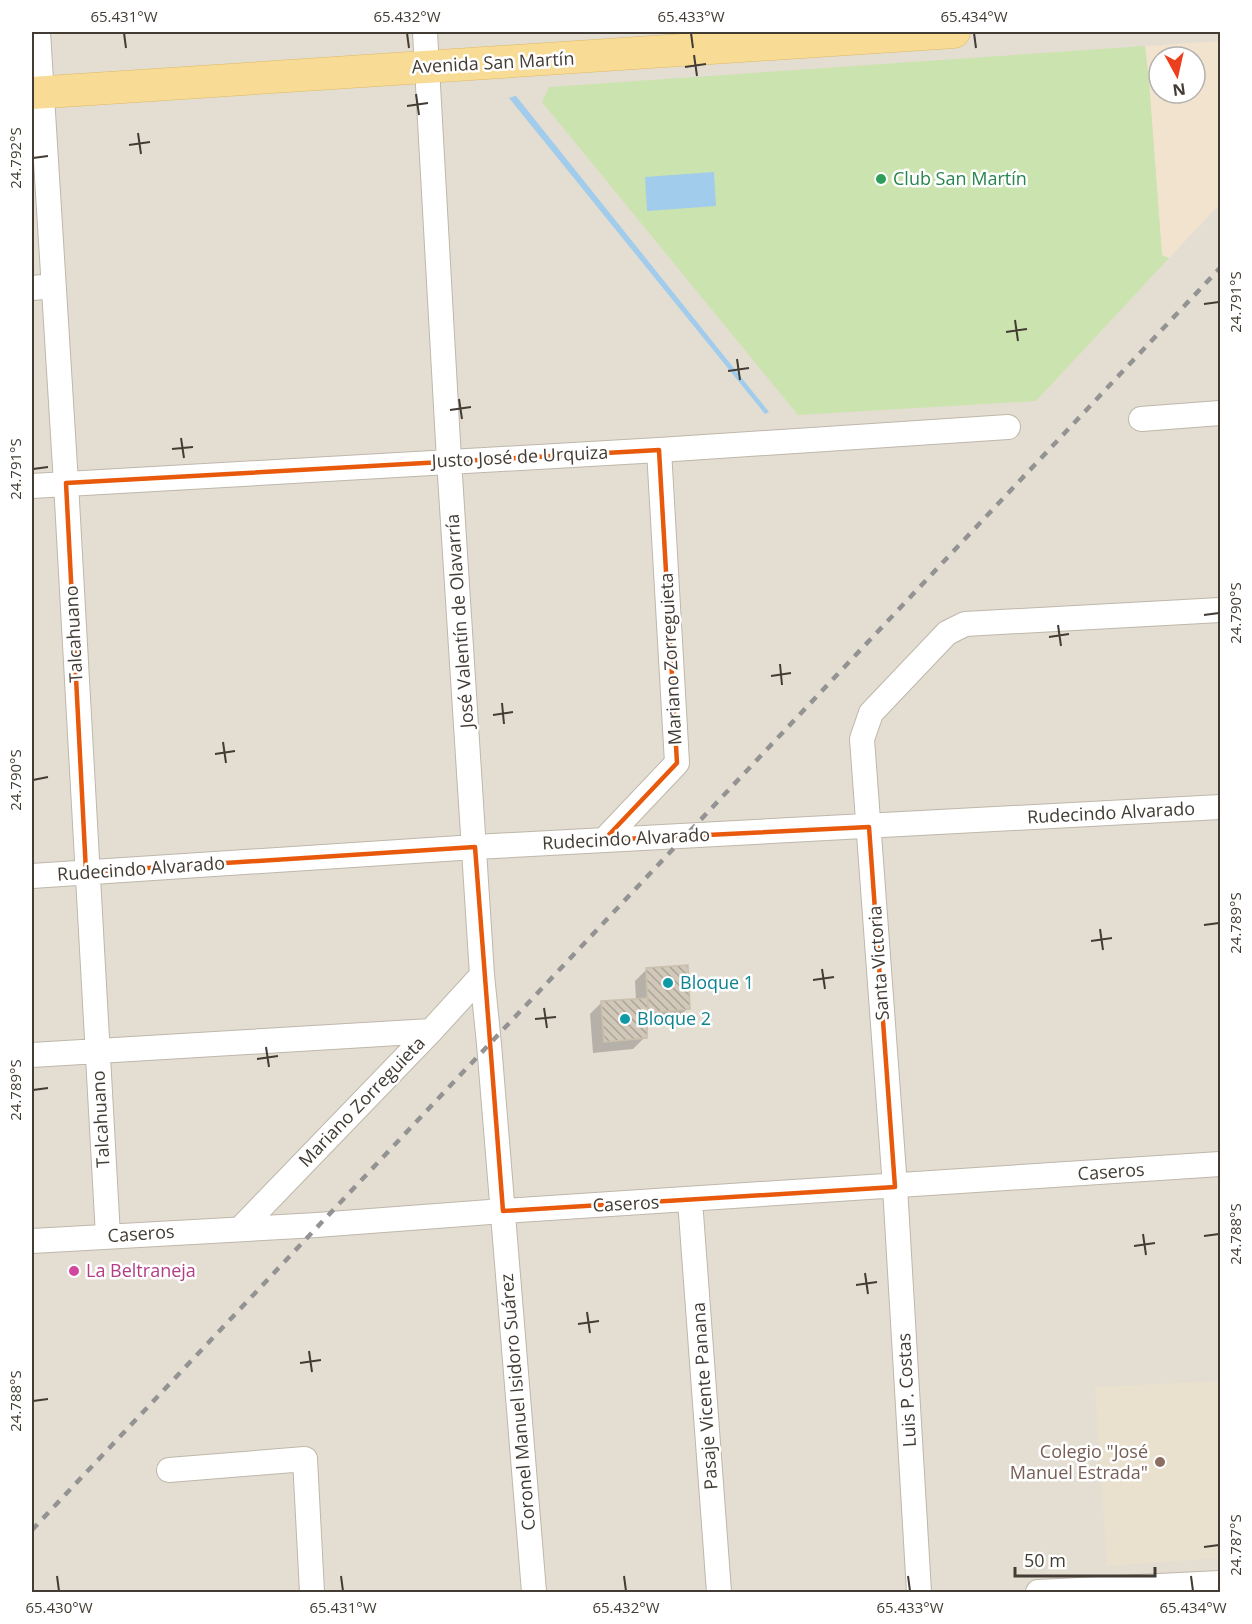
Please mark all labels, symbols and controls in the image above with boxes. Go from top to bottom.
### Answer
text: 65.431°W [90,6,158,26]
text: 65.432°W [373,6,441,26]
text: 65.433°W [657,6,725,26]
text: 65.434°W [940,6,1008,26]
north arrow [1147,45,1207,105]
street label: Avenida San Martín [411,46,575,78]
text: N [1171,78,1187,102]
text: 24.792°S [5,127,25,189]
place label: Club San Martín [893,166,1027,190]
marker: Club San Martín [874,172,888,186]
text: 24.791°S [1225,271,1245,333]
text: 24.791°S [5,438,25,500]
street label: Justo José de Urquiza [429,439,609,473]
street label: José Valentín de Olavarría [440,513,479,731]
street label: Mariano Zorreguieta [654,572,686,746]
text: 24.790°S [1225,582,1245,644]
street label: Talcahuano [58,585,88,683]
text: 24.790°S [5,749,25,811]
street label: Rudecindo Alvarado [1026,796,1196,828]
street label: Rudecindo Alvarado [541,822,711,854]
street label: Rudecindo Alvarado [56,850,226,886]
text: 24.789°S [1225,892,1245,954]
street label: Santa Victoria [862,905,894,1021]
place label: Bloque 1 [680,970,754,994]
marker: Bloque 1 [661,976,675,990]
place label: Bloque 2 [637,1006,711,1030]
marker: Bloque 2 [618,1012,632,1026]
street label: Mariano Zorreguieta [293,1031,430,1172]
text: 24.789°S [5,1059,25,1121]
street label: Talcahuano [85,1070,115,1168]
street label: Caseros [1077,1157,1145,1185]
street label: Caseros [592,1189,660,1217]
text: 24.788°S [1225,1203,1245,1265]
street label: Caseros [107,1219,175,1247]
place label: La Beltraneja [86,1258,196,1282]
marker: La Beltraneja [67,1264,81,1278]
street label: Coronel Manuel Isidoro Suárez [494,1273,540,1532]
street label: Pasaje Vicente Panana [685,1302,723,1491]
street label: Luis P. Costas [891,1332,921,1448]
text: 24.788°S [5,1370,25,1432]
place label: Colegio "José Manuel Estrada" [1010,1439,1148,1484]
marker: Colegio "José Manuel Estrada" [1153,1455,1167,1469]
text: 24.787°S [1225,1514,1245,1576]
scale bar [1015,1540,1154,1578]
text: 50 m [1024,1548,1066,1572]
text: 65.430°W [25,1597,93,1617]
text: 65.431°W [309,1597,377,1617]
text: 65.432°W [592,1597,660,1617]
text: 65.433°W [876,1597,944,1617]
text: 65.434°W [1159,1597,1227,1617]

